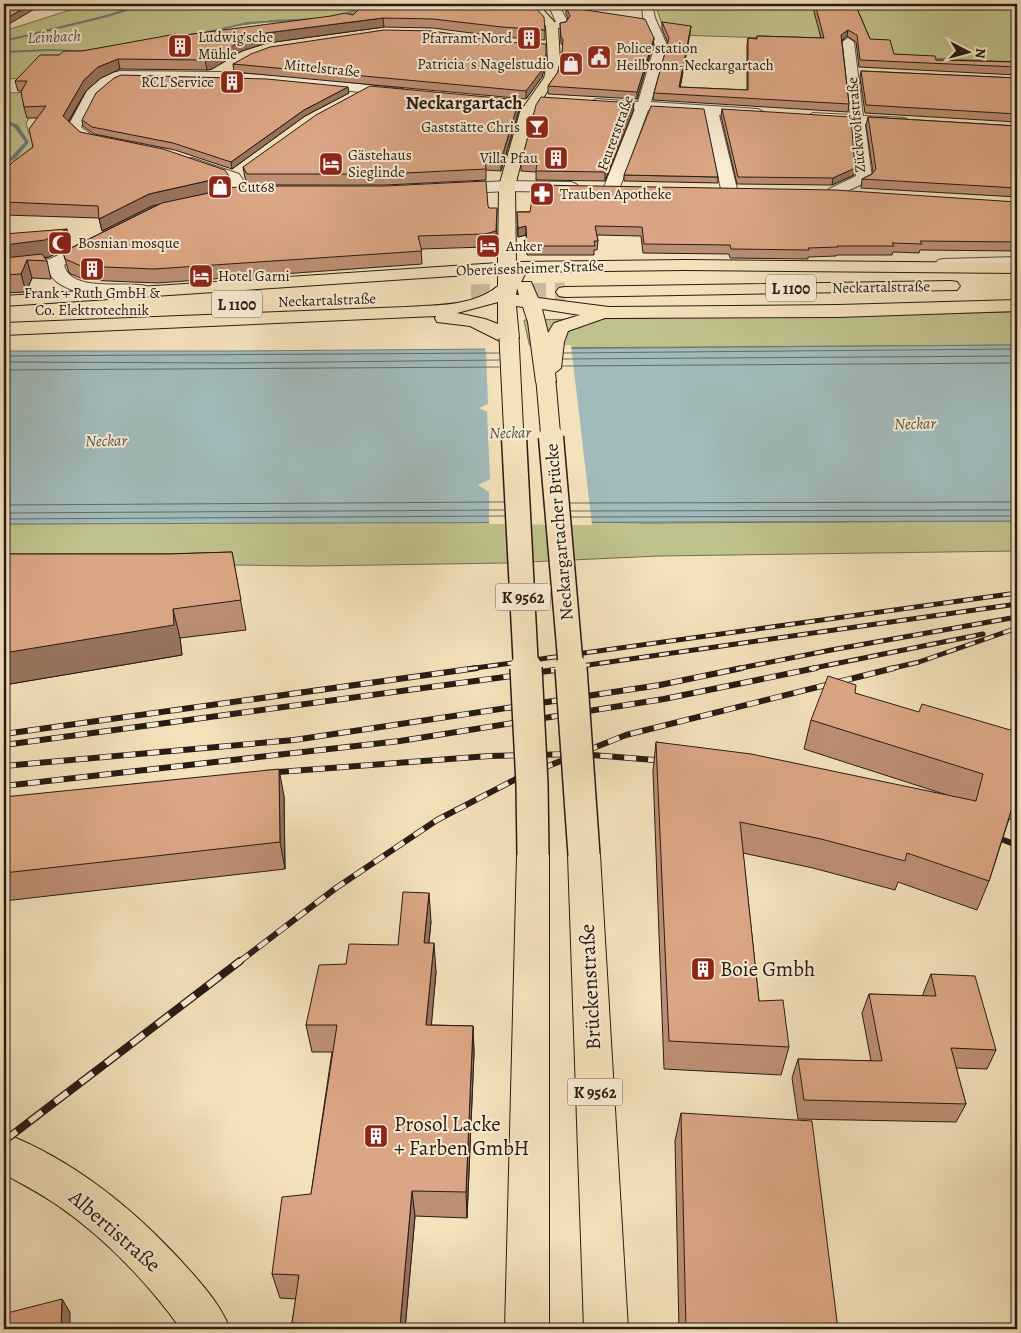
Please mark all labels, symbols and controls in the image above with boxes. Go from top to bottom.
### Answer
water label: Leinbach [27,25,81,49]
building icon: Pfarramt Nord [516,25,542,51]
place label: Ludwig’sche Mühle [198,27,273,64]
place label: Pfarramt Nord [422,28,513,48]
north arrow [944,28,994,78]
building icon: Ludwig’sche Mühle [167,33,193,59]
place label: Police station Heilbronn-Neckargartach [616,38,774,75]
public building icon: Police station Heilbronn-Neckargartach [586,44,612,70]
text: N [970,47,990,59]
shop icon: Patricia´s Nagelstudio [558,51,584,77]
street label: Mittelstraße [283,54,361,82]
place label: Patricia´s Nagelstudio [417,54,554,74]
building icon: RCL Service [219,69,245,95]
place label: RCL Service [141,72,214,92]
street label: Zückwolfstraße [842,76,870,174]
district label: Neckargartach [405,90,523,116]
street label: Feurerstraße [592,92,638,174]
bar icon: Gaststätte Chris [524,114,550,140]
place label: Gaststätte Chris [421,117,520,137]
place label: Gästehaus Sieglinde [348,145,412,182]
building icon: Villa Pfau [543,145,569,171]
place label: Villa Pfau [479,148,539,168]
hotel icon: Gästehaus Sieglinde [318,151,344,177]
shop icon: Cut68 [207,174,233,200]
place label: Cut68 [238,177,275,197]
pharmacy icon: Trauben Apotheke [529,181,555,207]
place label: Trauben Apotheke [560,184,672,204]
mosque icon: Bosnian mosque [47,230,73,256]
place label: Bosnian mosque [78,233,180,253]
hotel icon: Anker [475,233,501,259]
place label: Anker [505,236,543,256]
street label: Obereisesheimer Straße [456,255,605,281]
building icon: Frank + Ruth GmbH & Co. Elektrotechnik [79,256,105,282]
hotel icon: Hotel Garni [188,263,214,289]
place label: Hotel Garni [218,266,290,286]
road number: L 1100 [766,274,816,302]
street label: Neckartalstraße [832,276,931,298]
place label: Frank + Ruth GmbH & Co. Elektrotechnik [24,283,161,320]
street label: Neckartalstraße [278,288,377,312]
road number: L 1100 [212,290,262,318]
water label: Neckar [894,413,937,435]
water label: Neckar [489,422,532,444]
water label: Neckar [85,430,128,452]
street label: Neckargartacher Brücke [539,442,579,622]
road number: K 9562 [496,584,550,610]
street label: Brückenstraße [573,923,607,1051]
place label: Boie Gmbh [720,955,815,983]
building icon: Boie Gmbh [690,956,716,982]
road number: K 9562 [568,1078,622,1106]
place label: Prosol Lacke + Farben GmbH [394,1110,529,1162]
building icon: Prosol Lacke + Farben GmbH [363,1123,389,1149]
street label: Albertistraße [63,1183,167,1279]

